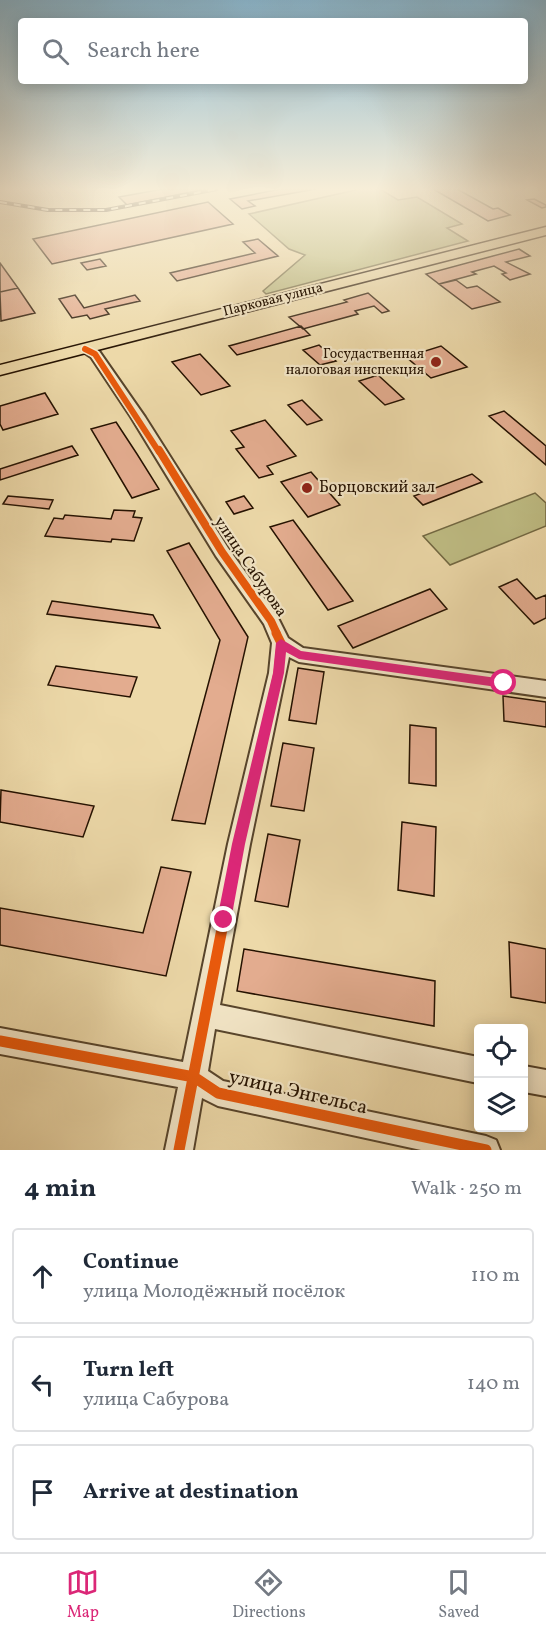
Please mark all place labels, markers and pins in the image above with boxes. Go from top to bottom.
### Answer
place label: Госудаственная налоговая инспекция [286,345,424,380]
marker: Госудаственная налоговая инспекция [429,355,443,369]
place label: Борцовский зал [319,477,435,499]
marker: Борцовский зал [300,481,314,495]

